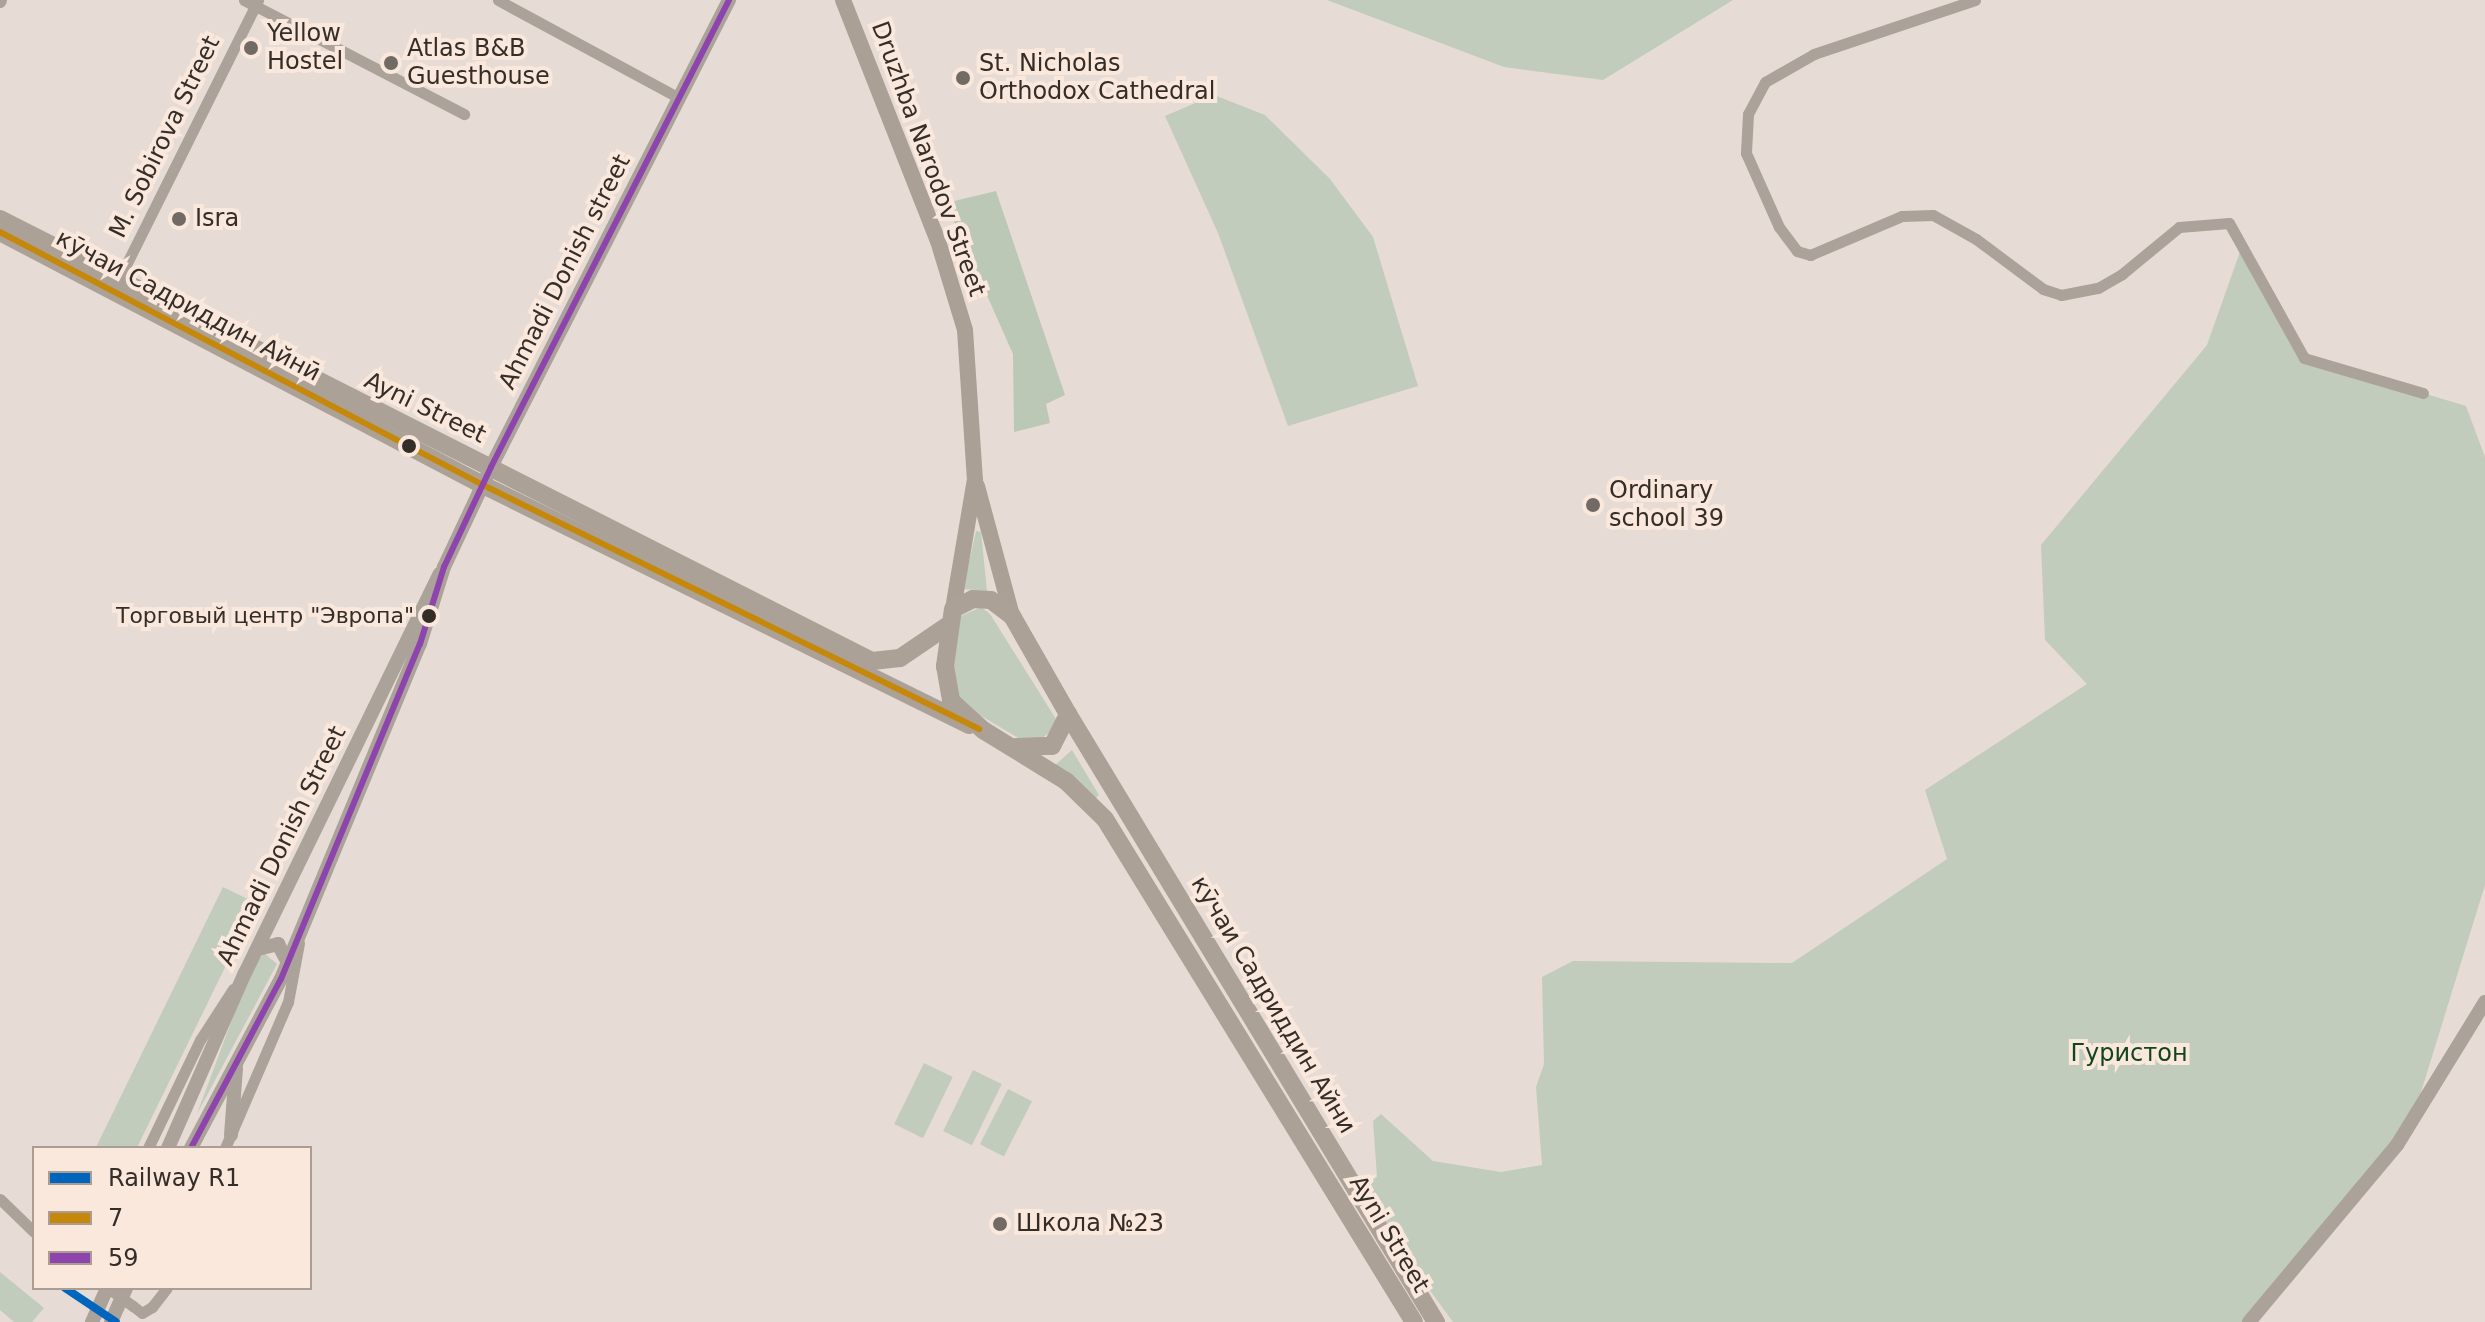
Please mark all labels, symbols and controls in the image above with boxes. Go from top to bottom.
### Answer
street label: Druzhba Narodov Street [865,18,991,300]
place label: Yellow Hostel [267,20,343,76]
street label: M. Sobirova Street [104,31,226,243]
place label: Atlas B&B Guesthouse [407,35,550,91]
marker: Yellow Hostel [242,39,260,57]
place label: St. Nicholas Orthodox Cathedral [979,50,1215,106]
marker: Atlas B&B Guesthouse [382,54,400,72]
marker: St. Nicholas Orthodox Cathedral [954,69,972,87]
street label: Ahmadi Donish street [493,150,637,394]
place label: Isra [195,205,239,233]
marker: Isra [170,210,188,228]
street label: кӯчаи Садриддин Айнӣ [51,224,325,388]
street label: Ayni Street [360,366,490,450]
unlabelled marker [401,438,417,454]
place label: Ordinary school 39 [1609,477,1724,533]
marker: Ordinary school 39 [1584,496,1602,514]
place label: Торговый центр "Эвропа" [116,603,414,629]
marker: Торговый центр "Эвропа" [421,608,437,624]
street label: Ahmadi Donish Street [212,722,352,970]
street label: кӯчаи Садриддин Айни [1185,871,1361,1139]
park label: Гуристон [2070,1040,2188,1068]
legend [32,1146,312,1290]
text: Railway R1 [108,1164,240,1192]
street label: Ayni Street [1343,1170,1435,1298]
text: 7 [108,1204,123,1232]
place label: Школа №23 [1016,1210,1164,1238]
marker: Школа №23 [991,1215,1009,1233]
text: 59 [108,1244,139,1272]

